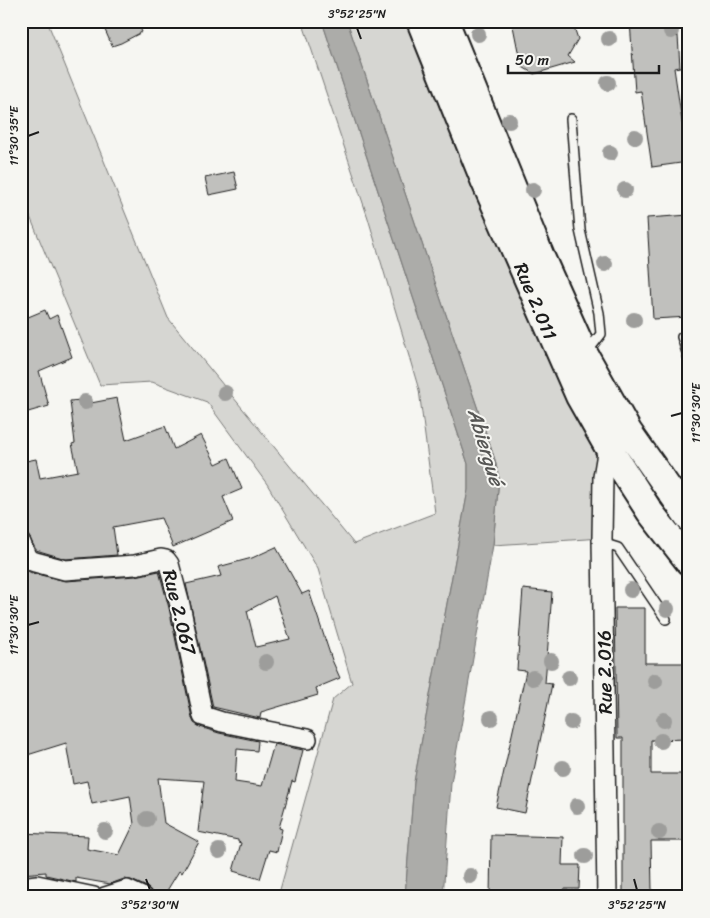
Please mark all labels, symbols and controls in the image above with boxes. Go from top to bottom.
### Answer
text: 3°52'25"N [328,3,387,25]
scale bar [508,42,659,74]
text: 50 m [515,47,550,73]
text: 11°30'35"E [3,105,25,166]
street label: Rue 2.011 [504,257,567,345]
text: 11°30'30"E [685,382,707,443]
water label: Abiergué [457,403,515,494]
street label: Rue 2.067 [153,566,206,659]
text: 11°30'30"E [3,594,25,655]
street label: Rue 2.016 [587,630,622,714]
text: 3°52'30"N [121,894,180,916]
text: 3°52'25"N [608,894,667,916]

